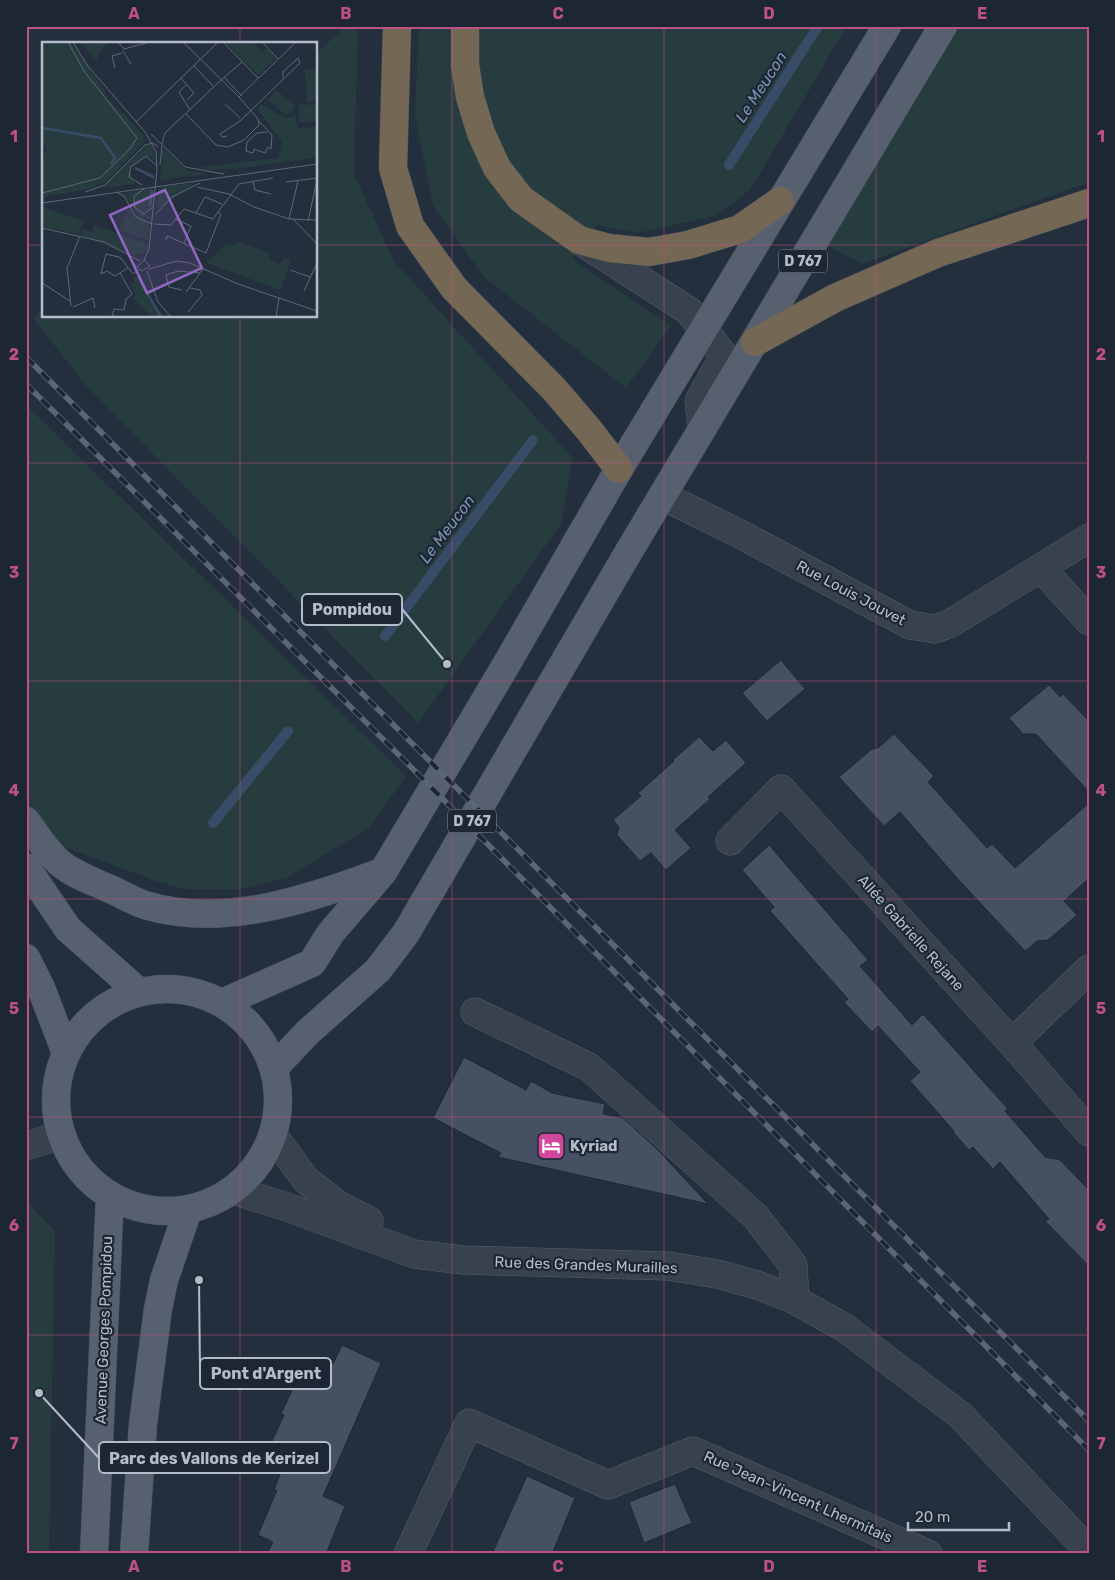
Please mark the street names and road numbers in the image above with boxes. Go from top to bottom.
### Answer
road number: D 767 [779,250,827,272]
street label: Rue Louis Jouvet [793,557,909,629]
road number: D 767 [448,809,496,832]
street label: Allée Gabrielle Rejane [854,871,968,995]
street label: Avenue Georges Pompidou [92,1236,116,1424]
street label: Rue des Grandes Murailles [494,1253,678,1277]
street label: Rue Jean-Vincent Lhermitais [701,1447,895,1547]

